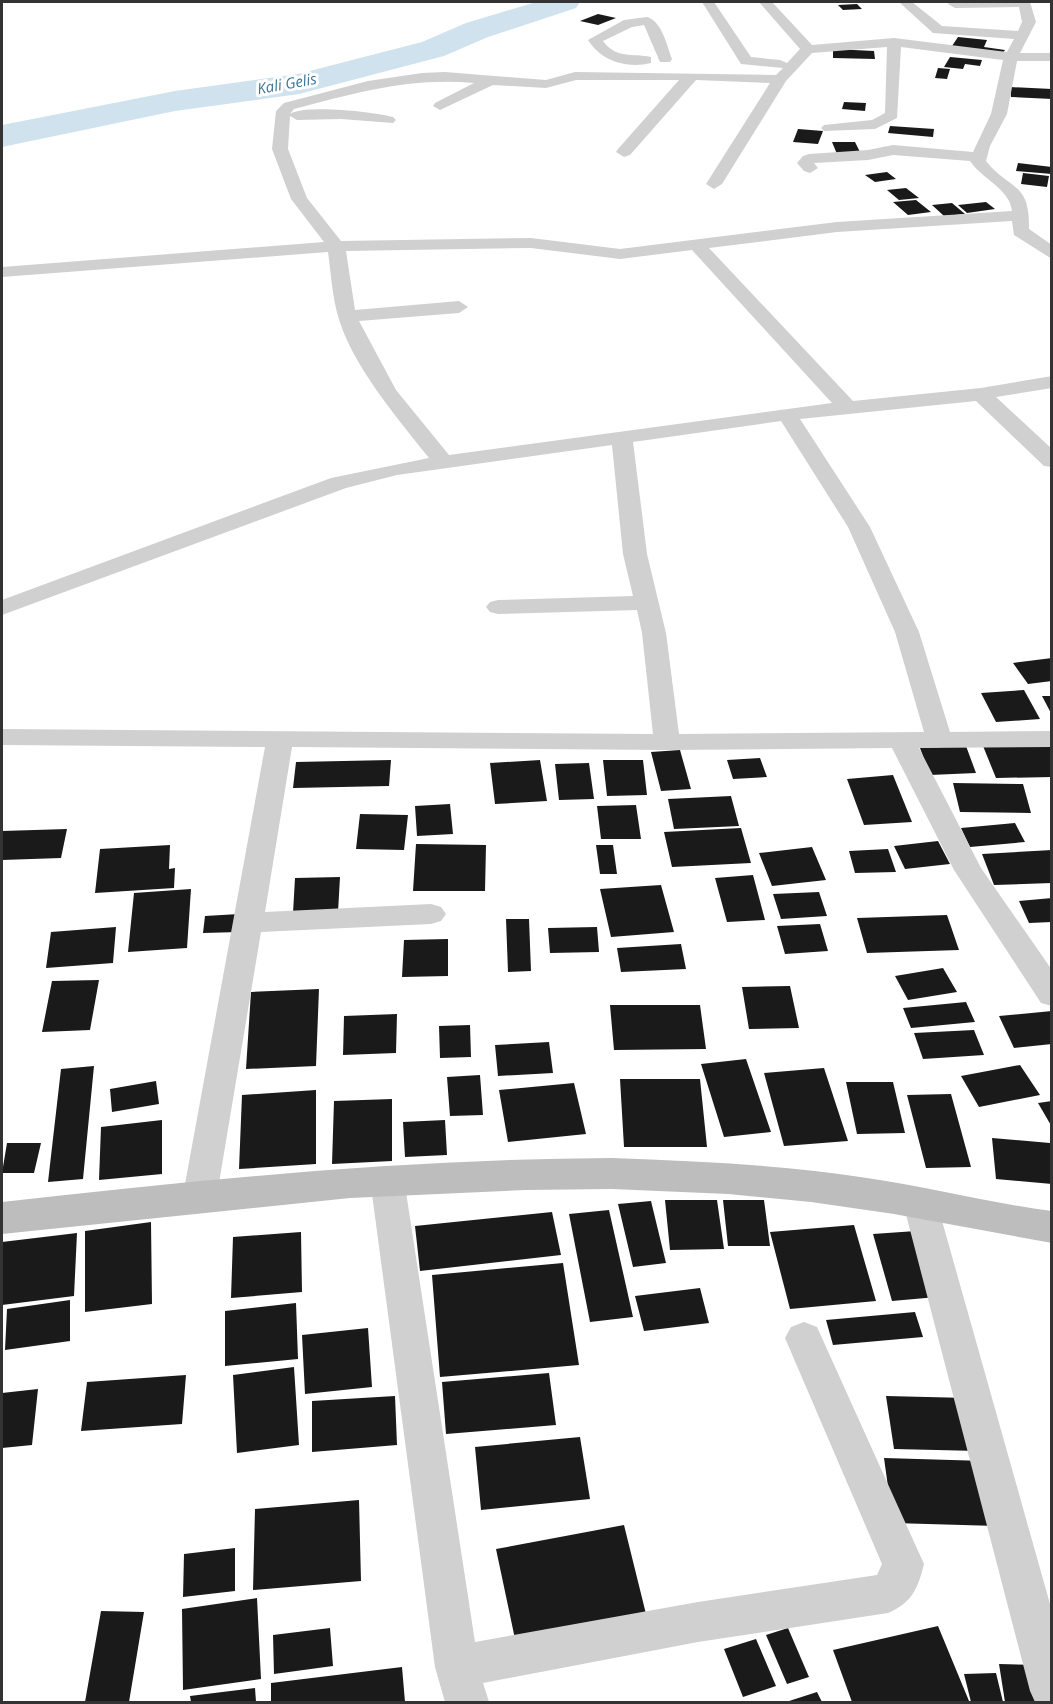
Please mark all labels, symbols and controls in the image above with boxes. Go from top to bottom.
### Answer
water label: Kali Gelis [256,68,319,98]

